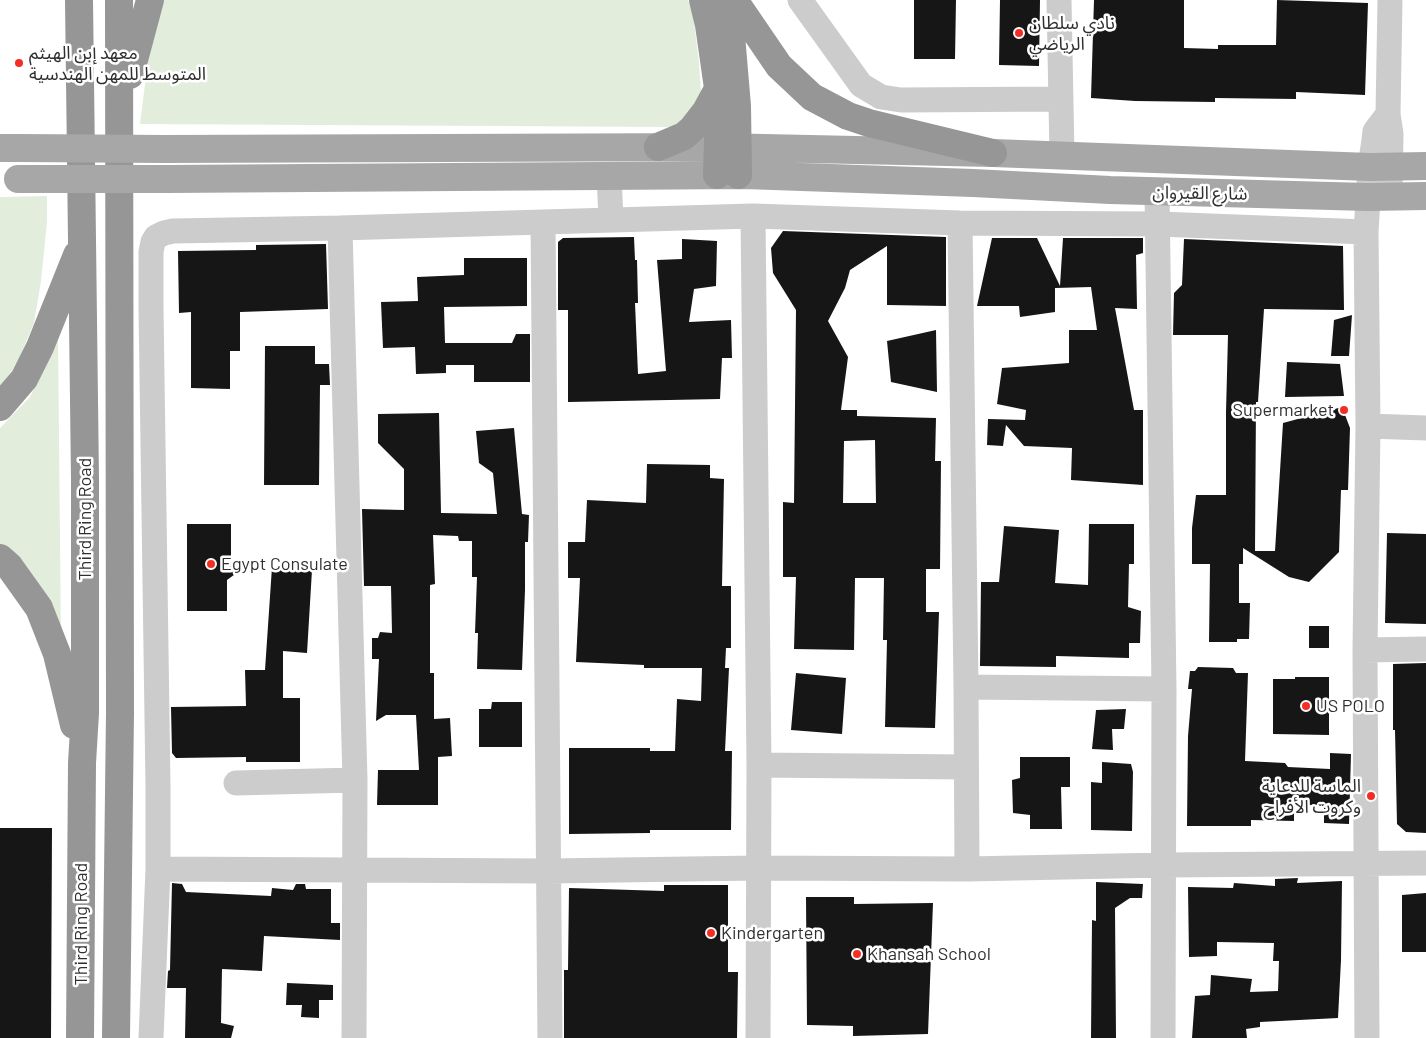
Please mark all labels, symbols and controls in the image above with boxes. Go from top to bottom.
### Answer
place label: نادي سلطان الرياضي [1029,12,1115,54]
marker: نادي سلطان الرياضي [1013,27,1025,39]
place label: معهد إبن الهيثم المتوسط للمهن الهندسية [29,42,206,84]
marker: معهد إبن الهيثم المتوسط للمهن الهندسية [13,57,25,69]
street label: شارع القيروان [1152,181,1248,205]
place label: Supermarket [1233,399,1334,421]
marker: Supermarket [1338,404,1350,416]
street label: Third Ring Road [74,458,96,580]
place label: Egypt Consulate [221,553,348,575]
marker: Egypt Consulate [205,558,217,570]
place label: US POLO [1316,695,1385,717]
marker: US POLO [1300,700,1312,712]
place label: الماسة للدعاية وكروت الأفراح [1262,775,1361,818]
marker: الماسة للدعاية وكروت الأفراح [1365,790,1377,802]
street label: Third Ring Road [70,863,92,985]
place label: Kindergarten [721,922,823,944]
marker: Kindergarten [705,927,717,939]
place label: Khansah School [867,943,991,965]
marker: Khansah School [851,948,863,960]

